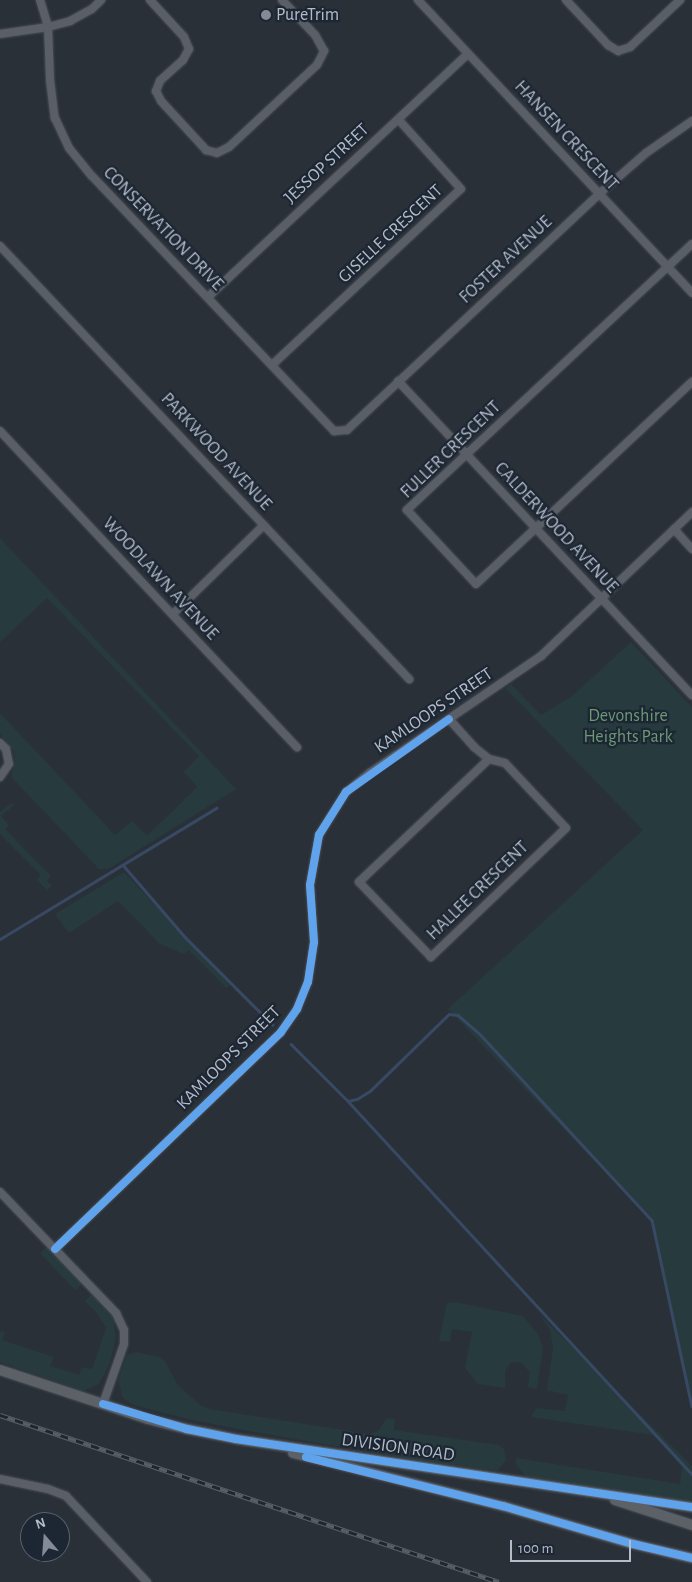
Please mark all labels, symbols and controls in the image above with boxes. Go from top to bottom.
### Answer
place label: PureTrim [276,4,339,26]
marker: PureTrim [260,9,272,21]
street label: HANSEN CRESCENT [509,76,623,196]
street label: JESSOP STREET [280,119,374,209]
street label: CONSERVATION DRIVE [98,163,228,295]
street label: GISELLE CRESCENT [334,180,448,288]
street label: FOSTER AVENUE [455,212,557,308]
street label: PARKWOOD AVENUE [156,389,276,515]
street label: FULLER CRESCENT [396,397,506,503]
street label: CALDERWOOD AVENUE [490,458,622,598]
street label: WOODLAWN AVENUE [97,513,223,645]
street label: KAMLOOPS STREET [371,663,497,759]
park label: Devonshire Heights Park [583,706,673,749]
street label: HALLEE CRESCENT [423,837,533,945]
street label: KAMLOOPS STREET [173,1002,285,1114]
street label: DIVISION ROAD [340,1429,456,1467]
north arrow [20,1512,70,1562]
text: N [34,1516,47,1532]
scale bar [512,1530,633,1562]
text: 100 m [518,1541,553,1556]

